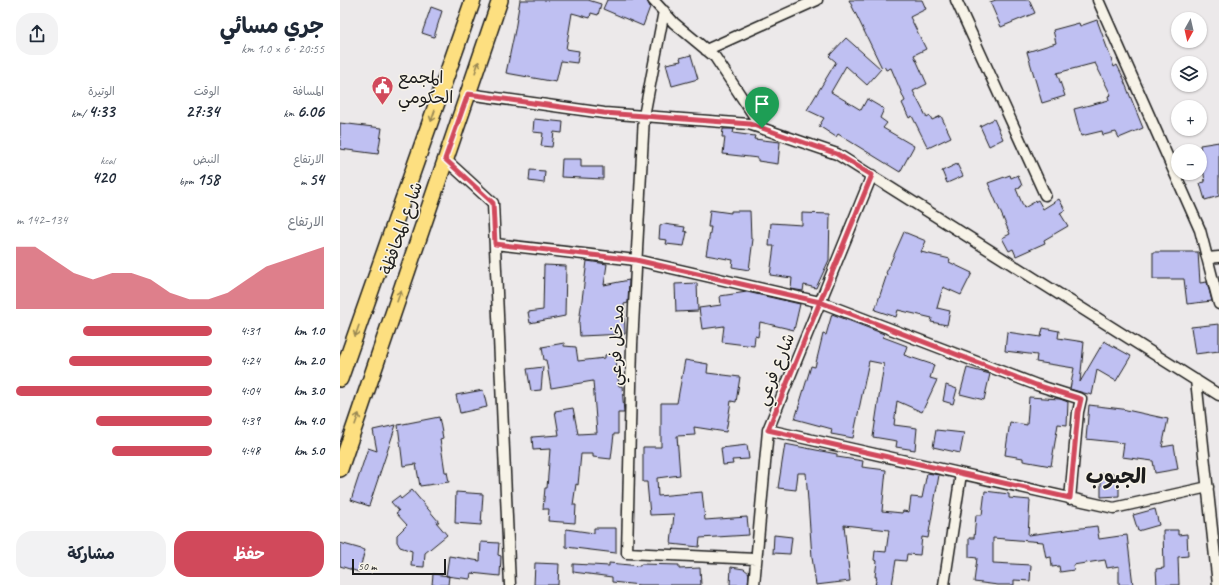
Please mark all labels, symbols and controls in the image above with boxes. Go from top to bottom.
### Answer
text: جري مسائي [220,12,324,40]
north arrow [1171,12,1207,48]
map controls [1171,12,1207,180]
button: share [16,13,58,55]
text: 20:55 · 6 × 1.0 km [241,41,324,57]
button: layers [1171,56,1207,92]
one-way arrow [474,61,482,73]
place label: المجمع الحكومي [398,67,453,112]
public building icon: المجمع الحكومي [370,74,396,107]
text: الوتيرة [88,84,115,98]
text: الوقت [194,84,219,98]
text: المسافة [293,84,324,98]
pin [745,87,779,128]
icon: arrive [751,93,773,115]
button: + [1171,100,1207,136]
text: 4:33 [88,101,115,122]
text: 27:34 [185,101,219,122]
text: 6.06 [297,101,324,122]
text: /km [71,106,88,120]
text: km [284,106,297,120]
one-way arrow [428,110,436,122]
button: − [1171,144,1207,180]
text: النبض [193,152,219,166]
text: الارتفاع [293,152,324,166]
text: kcal [100,153,115,167]
text: 420 [92,167,115,188]
text: 158 [197,169,219,190]
text: 54 [309,169,324,190]
text: bpm [179,174,197,188]
text: m [300,174,309,188]
street label: شارع المحافظة [376,179,428,278]
text: 134–142 m [16,212,67,228]
text: الارتفاع [288,214,324,230]
one-way arrow [395,290,403,302]
street label: مدخل فرعي [605,304,632,386]
text: 4:31 [240,323,260,339]
text: 1.0 km [294,323,324,339]
one-way arrow [353,325,360,338]
street label: شارع فرعي [751,330,803,410]
text: 4:24 [240,353,260,369]
text: 2.0 km [294,353,324,369]
text: 4:04 [240,383,260,399]
text: 3.0 km [294,383,324,399]
text: 4:39 [240,413,260,429]
text: 4.0 km [294,413,324,429]
one-way arrow [354,413,361,426]
text: 4:48 [240,443,260,459]
text: 5.0 km [294,443,324,459]
district label: الجبوب [1086,463,1146,489]
button: مشاركة [16,531,166,577]
button: حفظ [174,531,324,577]
scale bar [352,557,446,576]
text: 50 m [358,559,377,573]

